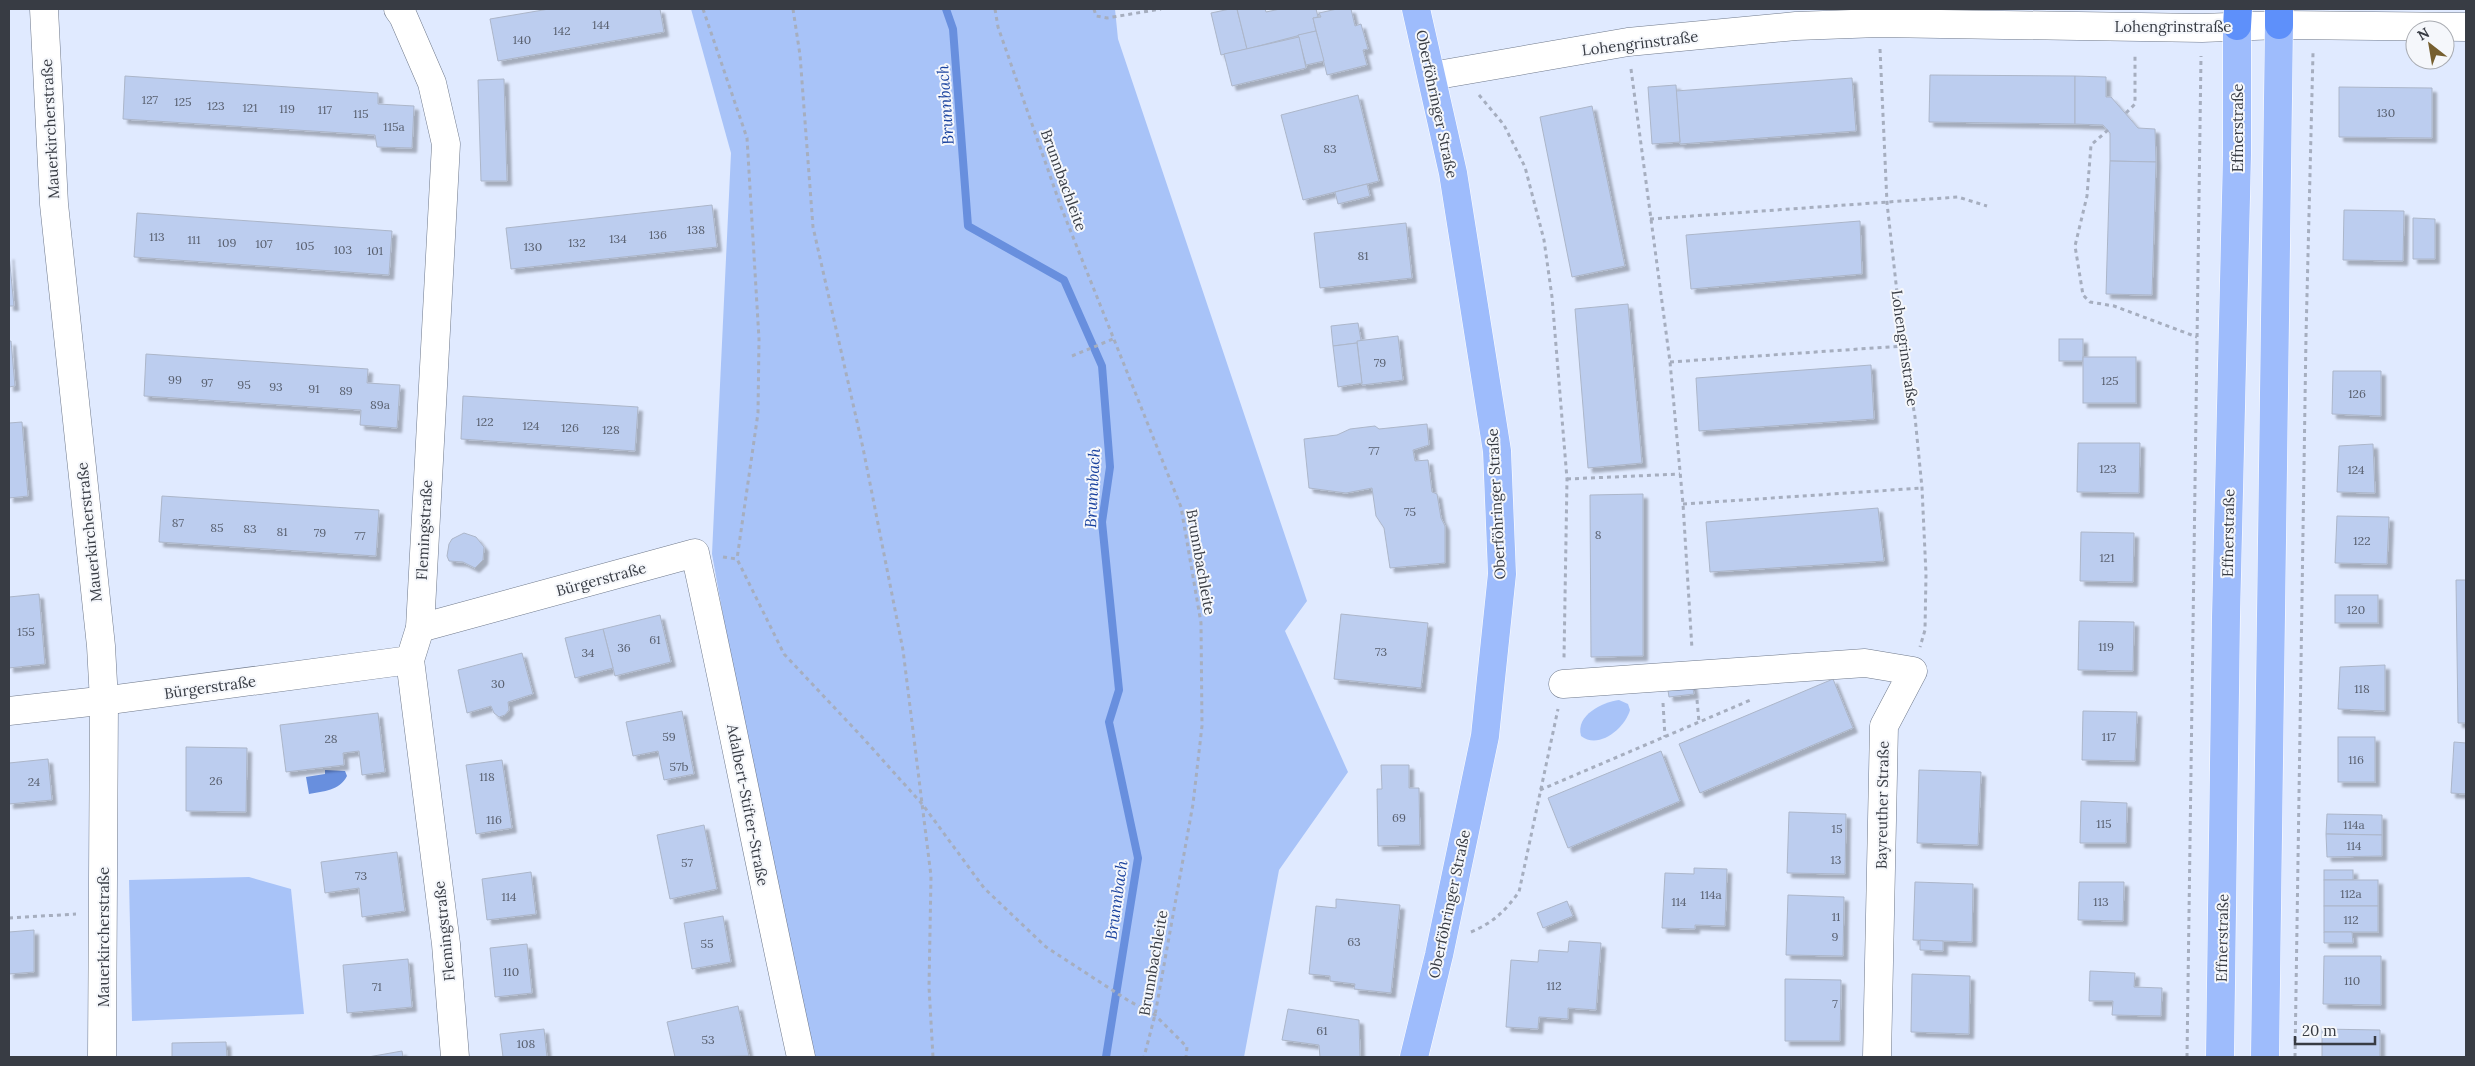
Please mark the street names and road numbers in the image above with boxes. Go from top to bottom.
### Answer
street label: Lohengrinstraße [2114,17,2232,36]
street label: Lohengrinstraße [1581,26,1699,60]
street label: Oberföhringer Straße [1412,28,1462,180]
street label: Mauerkircherstraße [37,58,63,200]
street label: Effnerstraße [2228,84,2247,172]
street label: Brunnbachleite [1037,127,1091,233]
street label: Lohengrinstraße [1887,289,1923,407]
street label: Oberföhringer Straße [1483,428,1509,580]
street label: Mauerkircherstraße [72,461,106,603]
street label: Flemingstraße [412,479,436,581]
street label: Effnerstraße [2218,489,2238,577]
street label: Brunnbachleite [1182,508,1220,616]
street label: Bürgerstraße [554,558,648,600]
street label: Bürgerstraße [163,671,257,703]
street label: Adalbert-Stifter-Straße [723,721,773,888]
street label: Bayreuther Straße [1871,741,1893,869]
street label: Oberföhringer Straße [1424,828,1474,980]
street label: Mauerkircherstraße [94,867,113,1007]
street label: Flemingstraße [429,880,459,982]
street label: Effnerstraße [2212,894,2232,982]
street label: Brunnbachleite [1134,909,1172,1017]

